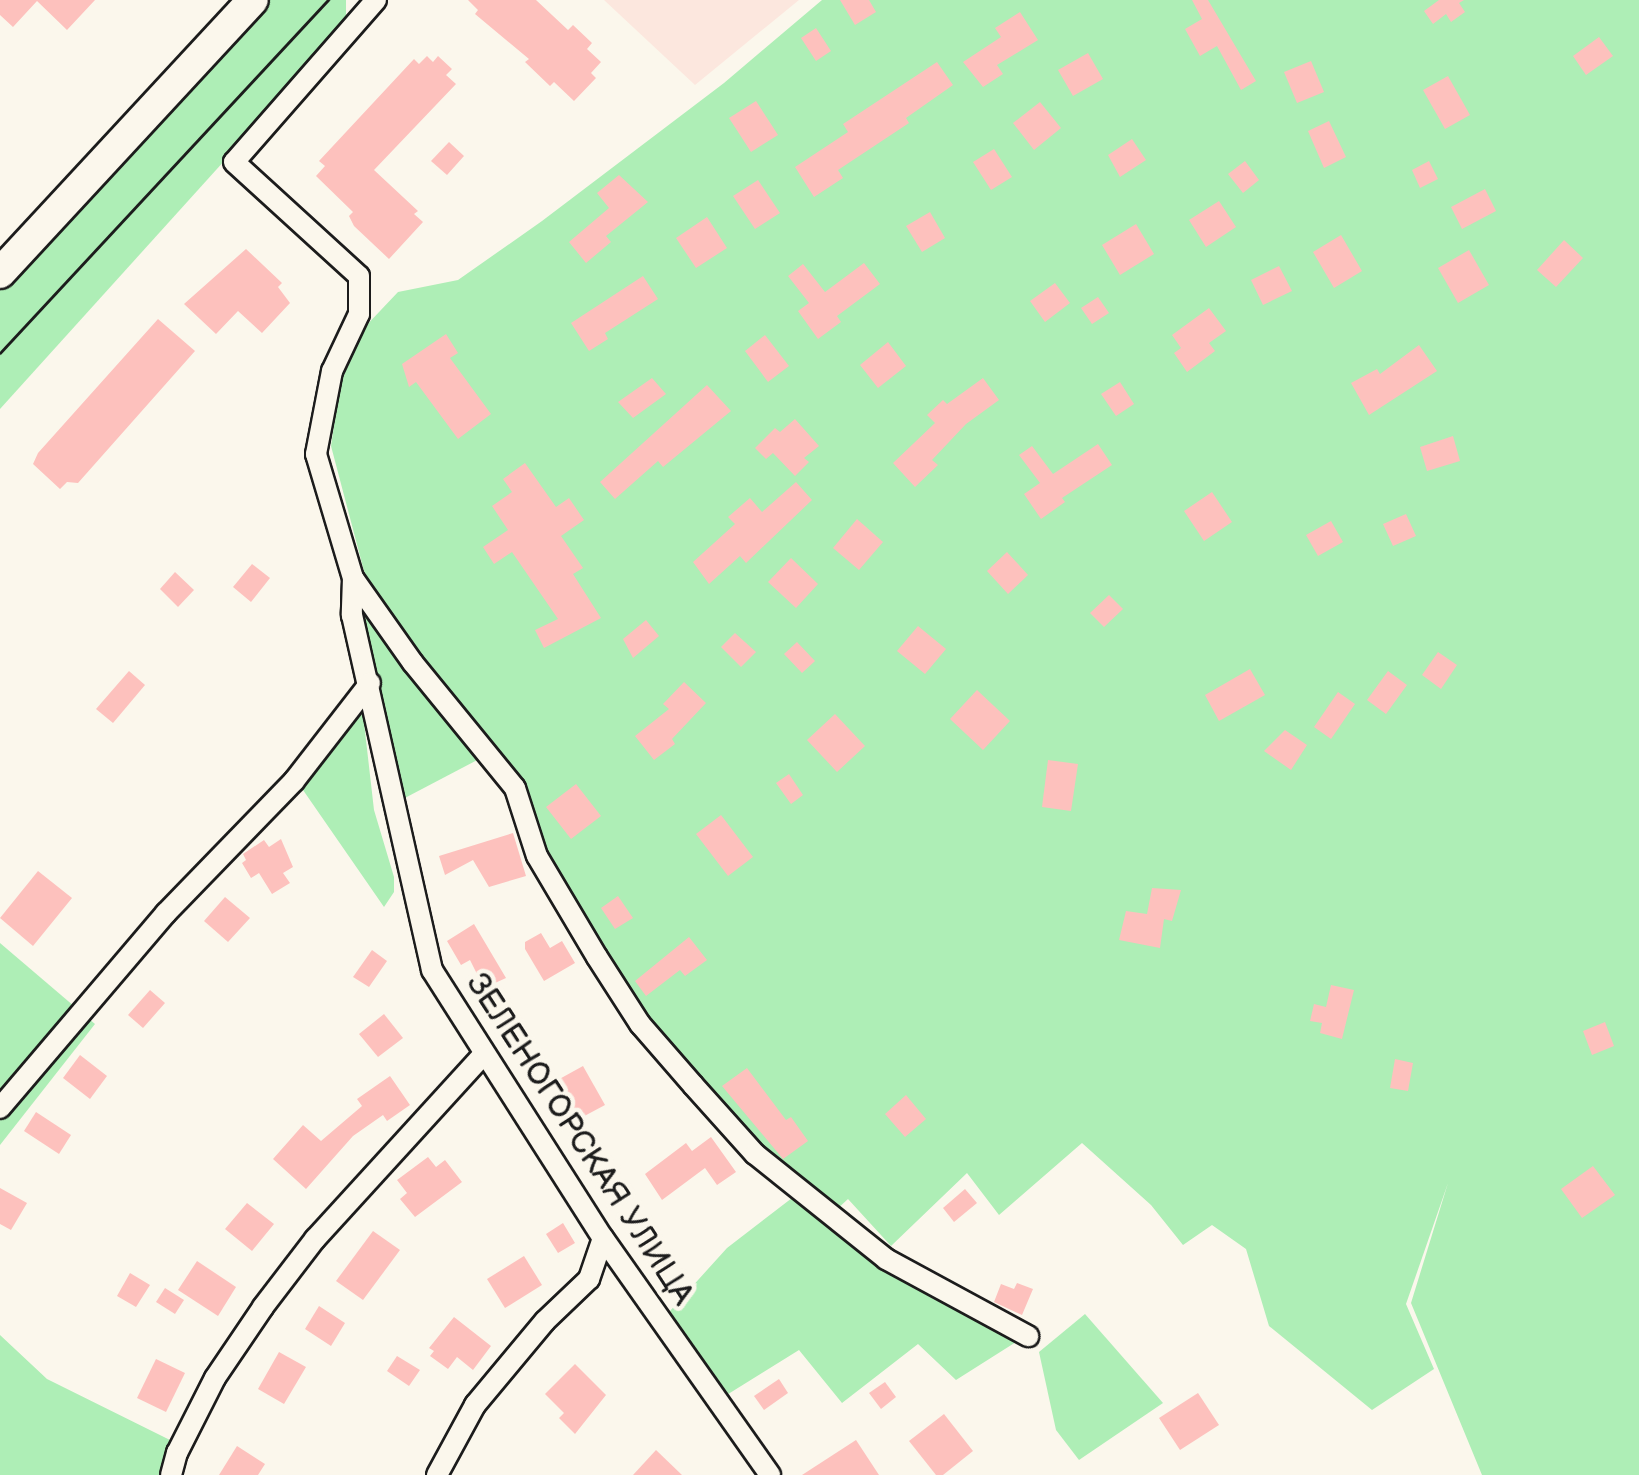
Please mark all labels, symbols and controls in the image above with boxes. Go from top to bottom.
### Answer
street label: ЗЕЛЕНОГОРСКАЯ УЛИЦА [457,967,701,1313]

